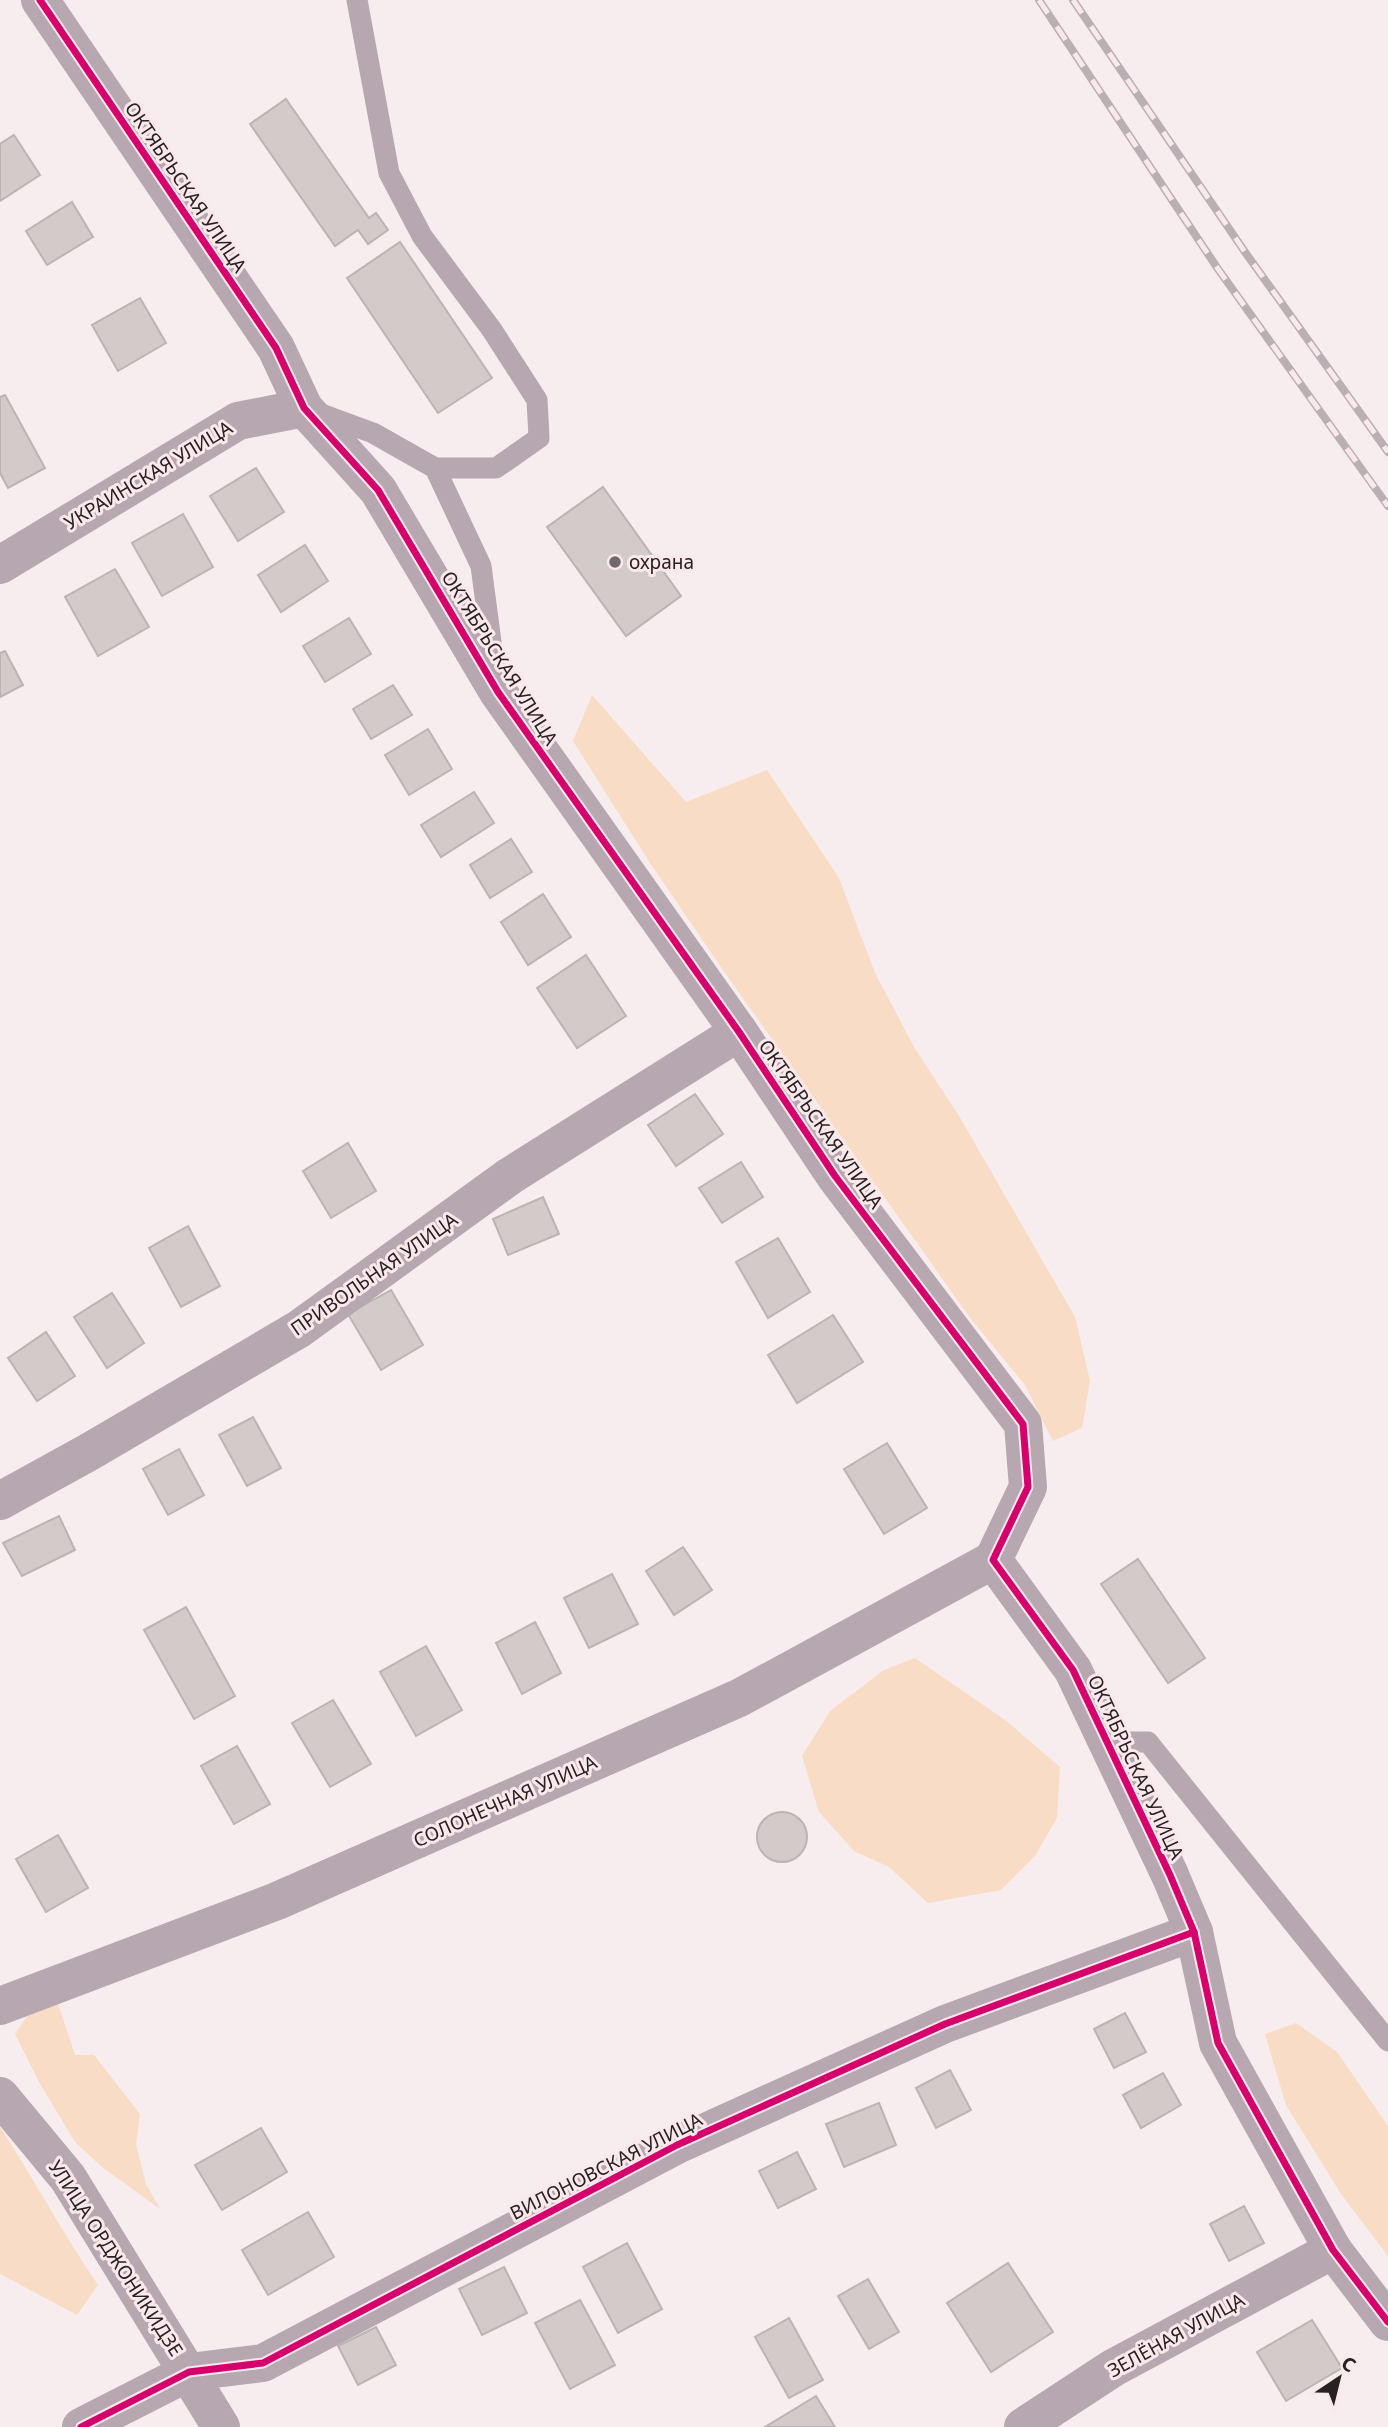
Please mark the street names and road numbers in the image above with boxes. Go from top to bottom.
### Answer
street label: ОКТЯБРЬСКАЯ УЛИЦА [119,97,253,278]
street label: УКРАИНСКАЯ УЛИЦА [59,414,238,536]
street label: ОКТЯБРЬСКАЯ УЛИЦА [436,566,565,751]
street label: ОКТЯБРЬСКАЯ УЛИЦА [753,1034,890,1214]
street label: ПРИВОЛЬНАЯ УЛИЦА [285,1206,463,1342]
street label: ОКТЯБРЬСКАЯ УЛИЦА [1082,1671,1191,1864]
street label: СОЛОНЕЧНАЯ УЛИЦА [409,1748,602,1853]
street label: ВИЛОНОВСКАЯ УЛИЦА [505,2106,707,2226]
street label: УЛИЦА ОРДЖОНИКИДЗЕ [43,2155,189,2361]
street label: ЗЕЛЁНАЯ УЛИЦА [1103,2286,1250,2383]

